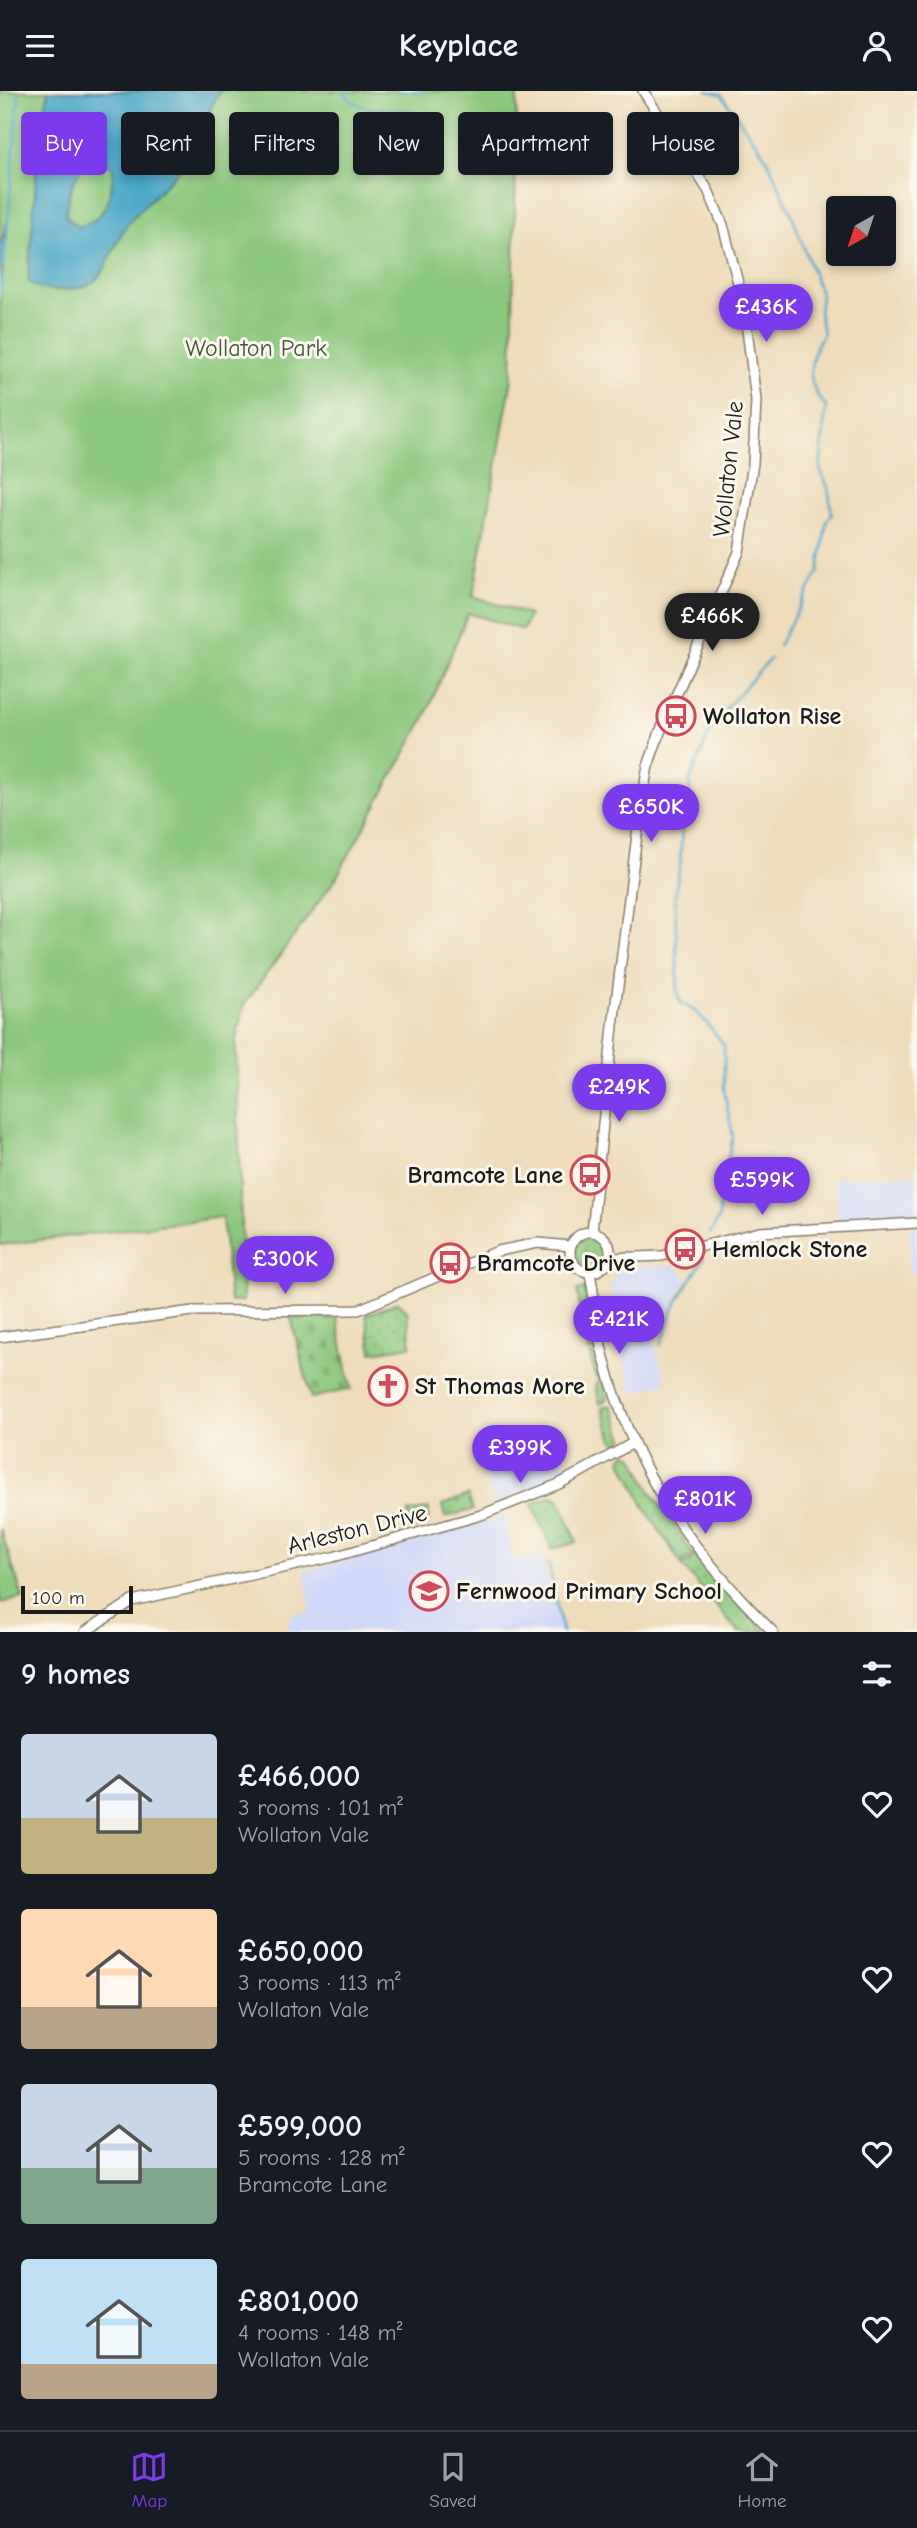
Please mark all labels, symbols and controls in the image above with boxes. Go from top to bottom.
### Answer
icon: menu [21,27,59,65]
text: Keyplace [399,27,518,64]
icon: person [858,27,896,65]
chip: Buy [21,112,107,175]
chip: Rent [121,112,215,175]
chip: Filters [229,112,339,175]
chip: New [353,112,444,175]
chip: Apartment [458,112,613,175]
chip: House [627,112,739,175]
north arrow [826,196,896,266]
map controls [826,196,896,266]
pin: £436K [717,285,815,344]
text: £436K [735,293,797,320]
park label: Wollaton Park [185,334,327,362]
street label: Wollaton Vale [707,400,749,538]
pin: £466K [663,594,761,653]
text: £466K [681,602,743,629]
bus stop icon: Wollaton Rise [655,695,697,737]
place label: Wollaton Rise [703,702,842,730]
pin: £650K [602,785,700,844]
text: £650K [618,793,684,820]
pin: £249K [570,1065,668,1124]
text: £249K [588,1073,650,1100]
bus stop icon: Bramcote Lane [569,1154,611,1196]
pin: £599K [713,1157,811,1217]
place label: Bramcote Lane [408,1161,563,1189]
text: £599K [730,1166,794,1193]
bus stop icon: Hemlock Stone [664,1228,706,1270]
place label: Hemlock Stone [712,1235,867,1263]
pin: £300K [236,1237,334,1296]
bus stop icon: Bramcote Drive [429,1242,471,1284]
text: £300K [252,1245,318,1272]
place label: Bramcote Drive [477,1249,635,1277]
pin: £421K [570,1297,668,1356]
text: £421K [589,1305,649,1332]
church icon: St Thomas More [367,1365,409,1407]
place label: St Thomas More [415,1372,585,1400]
pin: £399K [471,1425,569,1485]
text: £399K [488,1434,552,1461]
pin: £801K [656,1477,754,1536]
text: £801K [674,1485,736,1512]
street label: Arleston Drive [284,1498,430,1560]
school or university icon: Fernwood Primary School [408,1570,450,1612]
place label: Fernwood Primary School [456,1577,722,1605]
scale bar [21,1583,133,1615]
text: 100 m [32,1587,85,1609]
icon: filters [858,1655,896,1693]
text: 9 homes [21,1657,130,1692]
text: £466,000 [238,1759,360,1794]
icon: home [77,1762,161,1846]
icon: heart [858,1785,896,1823]
text: 3 rooms · 101 m² [238,1794,403,1821]
text: Wollaton Vale [238,1821,369,1848]
text: £650,000 [238,1934,364,1969]
icon: home [77,1937,161,2021]
icon: heart [858,1960,896,1998]
text: 3 rooms · 113 m² [238,1969,401,1996]
text: Wollaton Vale [238,1996,369,2023]
text: £599,000 [238,2109,362,2144]
icon: home [77,2112,161,2196]
icon: heart [858,2135,896,2173]
text: 5 rooms · 128 m² [238,2144,405,2171]
text: Bramcote Lane [238,2171,387,2198]
text: £801,000 [238,2284,359,2319]
icon: home [77,2287,161,2371]
icon: heart [858,2310,896,2348]
text: 4 rooms · 148 m² [238,2319,402,2346]
text: Wollaton Vale [238,2346,369,2373]
tab: Map [130,2448,168,2512]
tab: Saved [429,2448,477,2512]
tab: Home [738,2448,787,2512]

